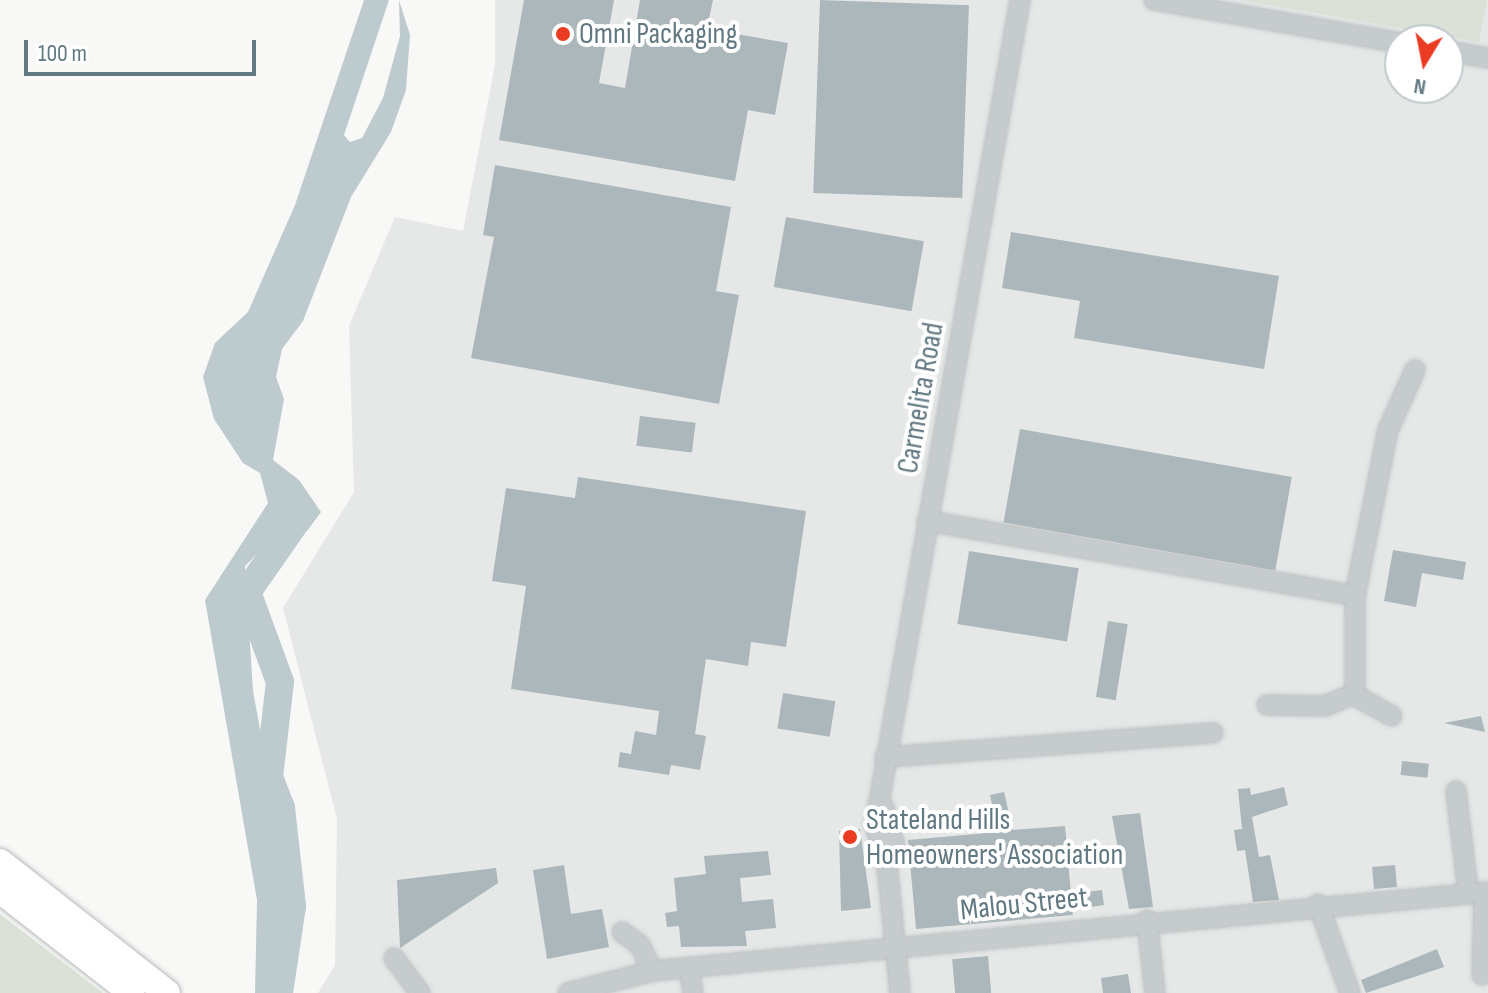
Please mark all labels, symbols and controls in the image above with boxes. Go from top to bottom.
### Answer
place label: Omni Packaging [579,16,737,52]
scale bar [28,24,260,74]
north arrow [1384,24,1464,104]
marker: Omni Packaging [554,25,572,43]
text: 100 m [38,39,87,68]
text: N [1412,72,1428,100]
street label: Carmelita Road [890,320,952,476]
place label: Stateland Hills Homeowners' Association [866,802,1123,872]
marker: Stateland Hills Homeowners' Association [841,828,859,846]
street label: Malou Street [958,879,1090,929]

